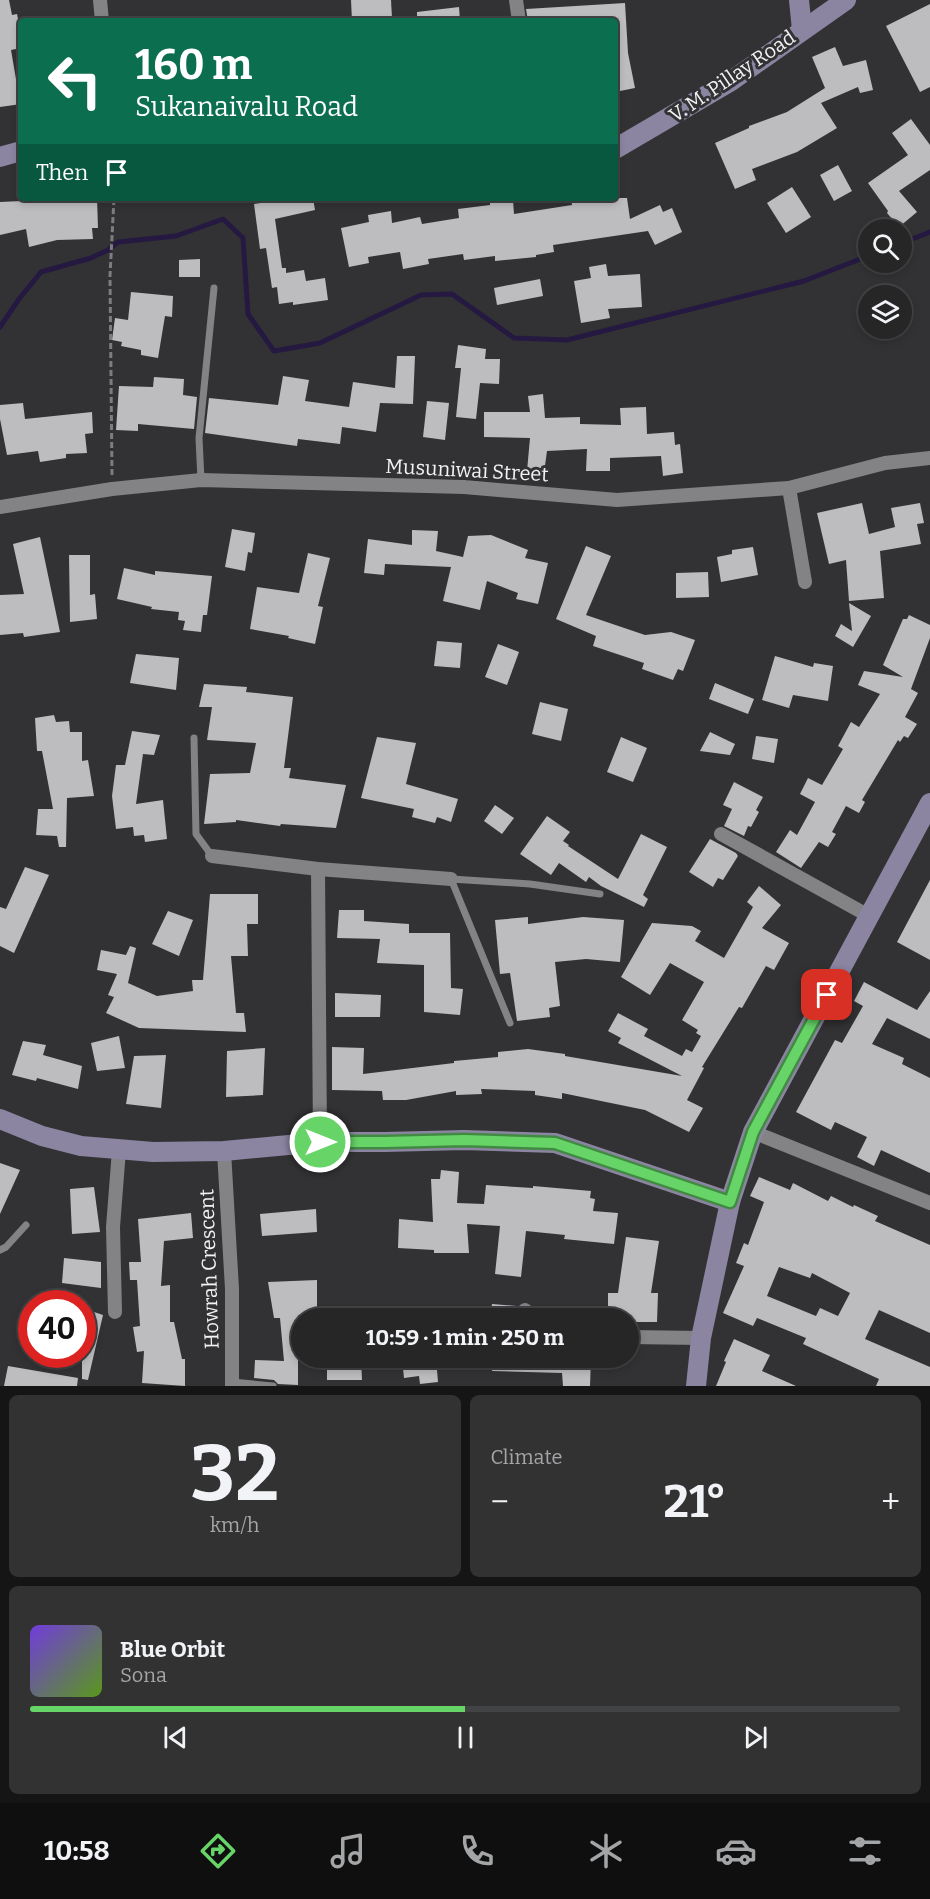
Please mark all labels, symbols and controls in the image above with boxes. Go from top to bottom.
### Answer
street label: V. M. Pillay Road [664,25,800,127]
text: 160 m [135,40,252,90]
icon: left [36,42,114,120]
text: Sukanaivalu Road [135,91,358,123]
icon: arrive [100,156,133,189]
text: Then [36,159,88,186]
map controls [858,219,912,339]
button: search [858,219,912,273]
button: layers [858,285,912,339]
street label: Musuniwai Street [385,454,549,486]
pin [801,969,852,1020]
icon: arrive [810,978,843,1011]
position arrow [288,1110,352,1174]
street label: Howrah Crescent [194,1189,224,1349]
speed limit sign: 40 [18,1290,96,1368]
text: 10:59 · 1 min · 250 m [366,1324,564,1351]
text: 32 [190,1427,279,1521]
text: Climate [491,1445,562,1469]
text: 21° [664,1475,726,1529]
text: − [491,1482,509,1522]
text: + [881,1482,900,1522]
text: km/h [210,1513,260,1537]
text: Blue Orbit [120,1636,225,1663]
text: Sona [120,1663,167,1687]
icon: previous [159,1721,192,1754]
icon: pause [449,1721,482,1754]
icon: next [739,1721,772,1754]
icon: directions [197,1830,239,1872]
icon: music [327,1830,369,1872]
icon: phone [456,1830,498,1872]
icon: climate [585,1830,627,1872]
icon: car [715,1830,757,1872]
icon: filters [844,1830,886,1872]
text: 10:58 [44,1835,110,1867]

